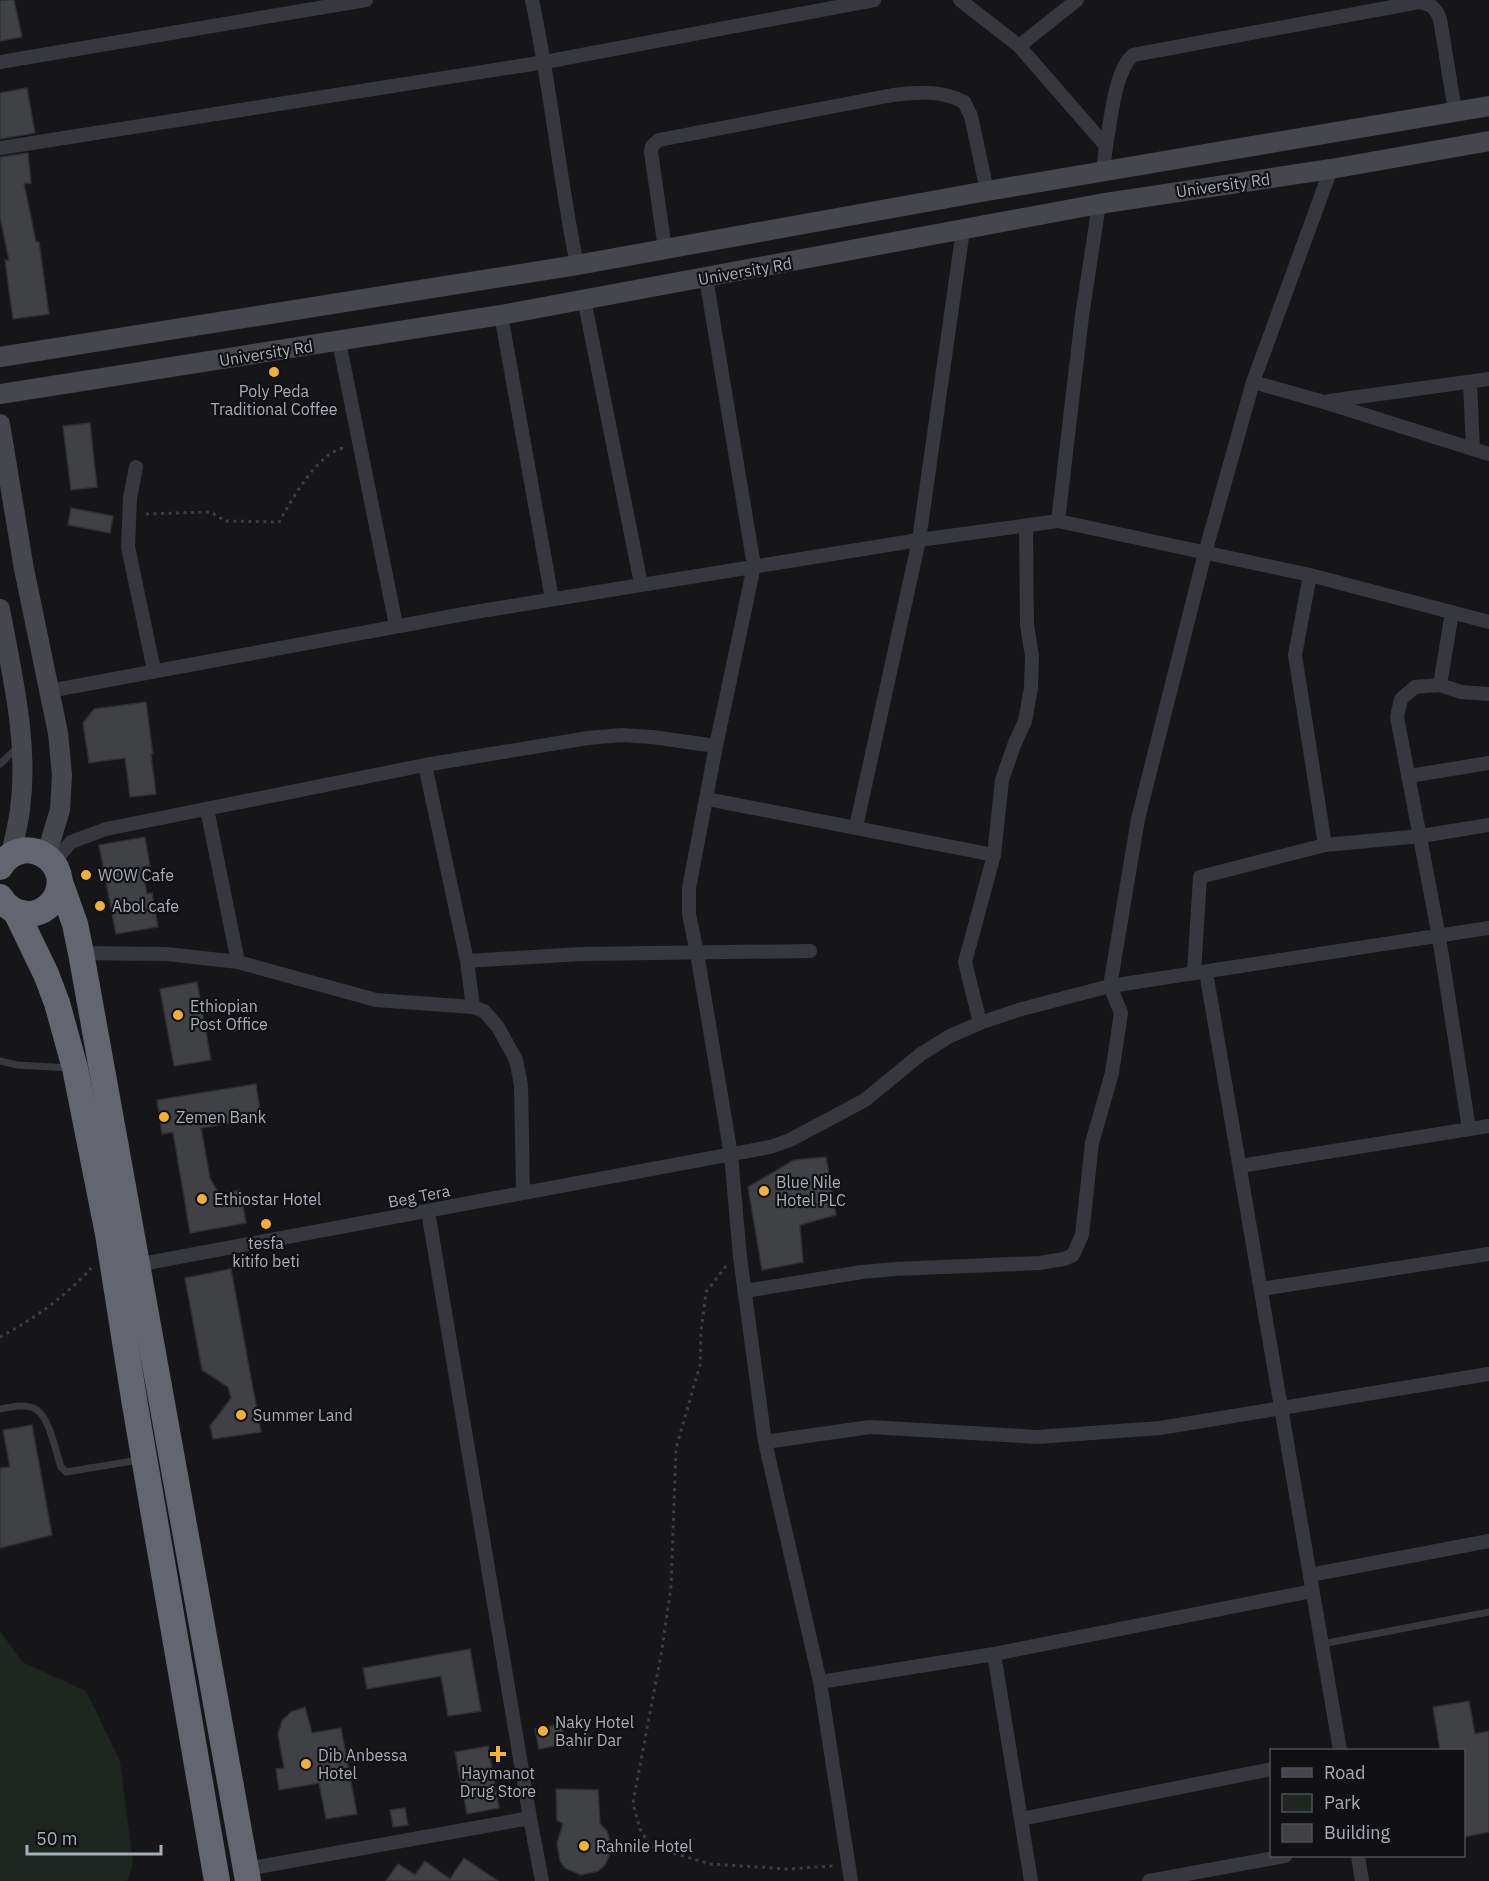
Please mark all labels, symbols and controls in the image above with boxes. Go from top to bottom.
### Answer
street label: University Rd [1175,169,1271,201]
street label: University Rd [697,253,793,289]
street label: University Rd [218,336,314,370]
marker: Poly Peda Traditional Coffee [267,365,281,379]
place label: Poly Peda Traditional Coffee [210,381,338,419]
place label: WOW Cafe [98,865,174,885]
marker: WOW Cafe [79,868,93,882]
place label: Abol cafe [112,896,179,916]
marker: Abol cafe [93,899,107,913]
place label: Ethiopian Post Office [190,996,268,1034]
marker: Ethiopian Post Office [171,1008,185,1022]
place label: Zemen Bank [176,1107,267,1127]
marker: Zemen Bank [157,1110,171,1124]
place label: Blue Nile Hotel PLC [776,1172,846,1210]
street label: Beg Tera [386,1180,452,1212]
marker: Blue Nile Hotel PLC [757,1184,771,1198]
place label: Ethiostar Hotel [214,1189,321,1209]
marker: Ethiostar Hotel [195,1192,209,1206]
marker: tesfa kitifo beti [259,1217,273,1231]
place label: tesfa kitifo beti [232,1233,300,1271]
place label: Summer Land [253,1405,353,1425]
marker: Summer Land [234,1408,248,1422]
place label: Naky Hotel Bahir Dar [555,1712,634,1750]
marker: Naky Hotel Bahir Dar [536,1724,550,1738]
place label: Dib Anbessa Hotel [318,1745,408,1783]
marker: Haymanot Drug Store [491,1747,505,1761]
legend [1270,1749,1465,1857]
marker: Dib Anbessa Hotel [299,1757,313,1771]
text: Road [1324,1761,1365,1784]
place label: Haymanot Drug Store [460,1763,536,1801]
text: Park [1324,1791,1361,1814]
scale bar [27,1818,160,1856]
text: Building [1324,1821,1391,1844]
text: 50 m [36,1827,78,1850]
place label: Rahnile Hotel [596,1836,693,1856]
marker: Rahnile Hotel [577,1839,591,1853]

